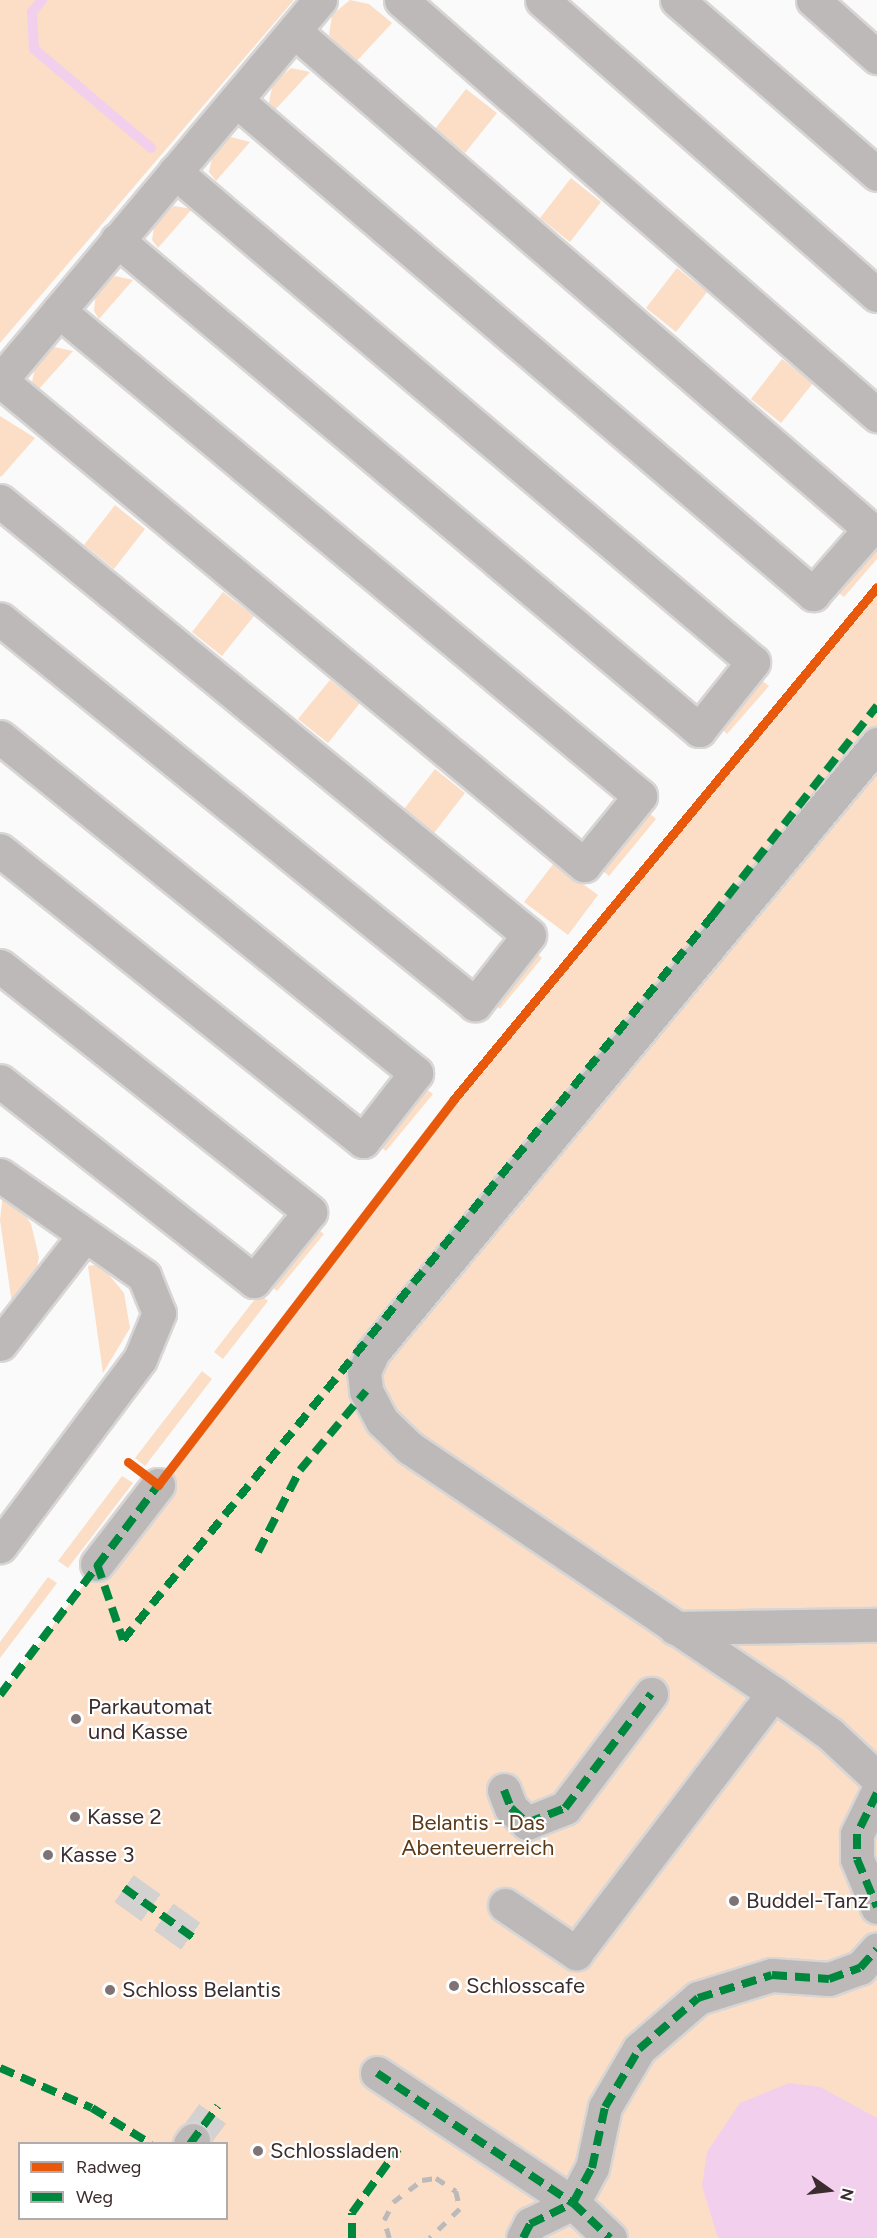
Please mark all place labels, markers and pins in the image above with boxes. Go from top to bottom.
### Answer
place label: Parkautomat und Kasse [88,1693,212,1744]
marker: Parkautomat und Kasse [69,1712,83,1726]
place label: Kasse 2 [87,1804,162,1830]
marker: Kasse 2 [68,1810,82,1824]
place label: Kasse 3 [60,1842,134,1868]
marker: Kasse 3 [41,1848,55,1862]
place label: Buddel-Tanz [746,1888,869,1914]
marker: Buddel-Tanz [727,1894,741,1908]
place label: Schlosscafe [466,1973,585,1999]
place label: Schloss Belantis [122,1977,281,2003]
marker: Schlosscafe [447,1979,461,1993]
marker: Schloss Belantis [103,1983,117,1997]
place label: Schlossladen [270,2138,399,2164]
marker: Schlossladen [251,2144,265,2158]

